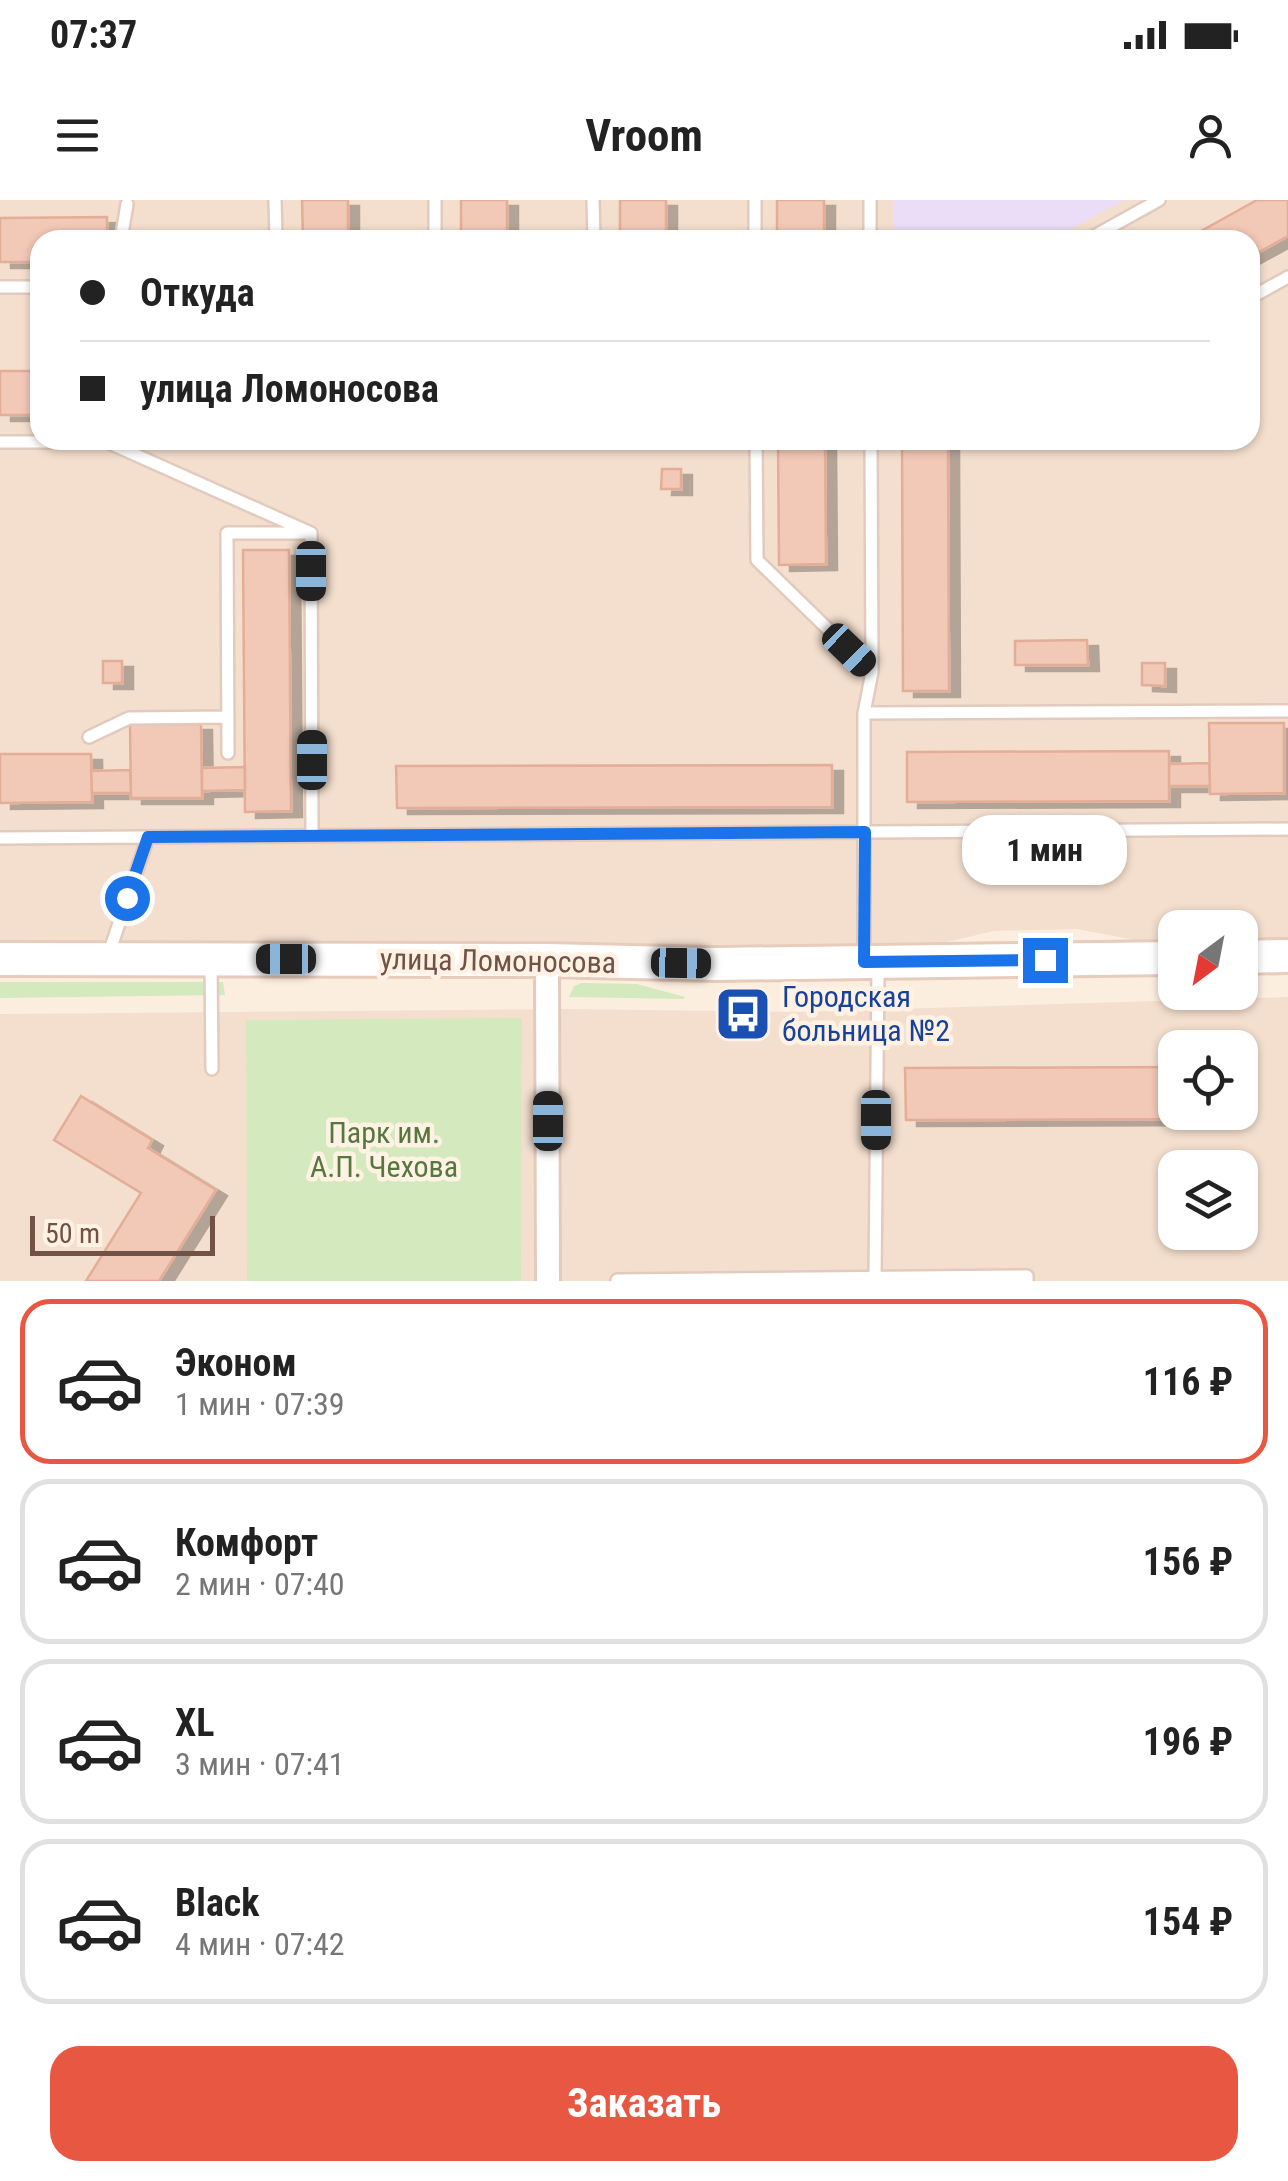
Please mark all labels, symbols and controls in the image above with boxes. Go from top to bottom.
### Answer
text: 07:37 [50,13,137,57]
icon: menu [50,108,105,163]
icon: person [1183,108,1238,163]
text: Vroom [585,109,703,162]
text: Откуда [140,271,255,315]
text: улица Ломоносова [140,367,439,411]
car [296,541,326,601]
car [817,618,881,682]
car [297,730,327,790]
callout: 1 мин [962,815,1128,885]
text: 1 мин [1006,831,1083,869]
route start [105,876,150,921]
north arrow [1158,910,1258,1010]
map controls [1158,910,1258,1250]
route end [1023,938,1068,983]
street label: улица Ломоносова [380,941,616,980]
car [256,944,316,974]
car [651,947,711,979]
place label: Городская больница №2 [782,979,950,1048]
bus stop icon: Городская больница №2 [713,984,773,1044]
button: locate [1158,1030,1258,1130]
car [861,1090,891,1150]
car [533,1091,563,1151]
park label: Парк им. А.П. Чехова [310,1115,458,1184]
button: layers [1158,1150,1258,1250]
scale bar [30,1211,215,1256]
text: 50 m [45,1217,100,1250]
icon: car [55,1337,145,1427]
text: Эконом [175,1341,297,1385]
text: 116 ₽ [1143,1360,1233,1404]
text: 1 мин · 07:39 [175,1385,345,1423]
icon: car [55,1517,145,1607]
text: Комфорт [175,1521,318,1565]
text: 156 ₽ [1143,1540,1233,1584]
text: 2 мин · 07:40 [175,1565,345,1603]
icon: car [55,1697,145,1787]
text: XL [175,1701,214,1745]
text: 196 ₽ [1143,1720,1233,1764]
text: 3 мин · 07:41 [175,1745,345,1783]
icon: car [55,1877,145,1967]
text: Black [175,1881,259,1925]
text: 154 ₽ [1143,1900,1233,1944]
text: 4 мин · 07:42 [175,1925,345,1963]
button: Заказать [50,2046,1238,2161]

